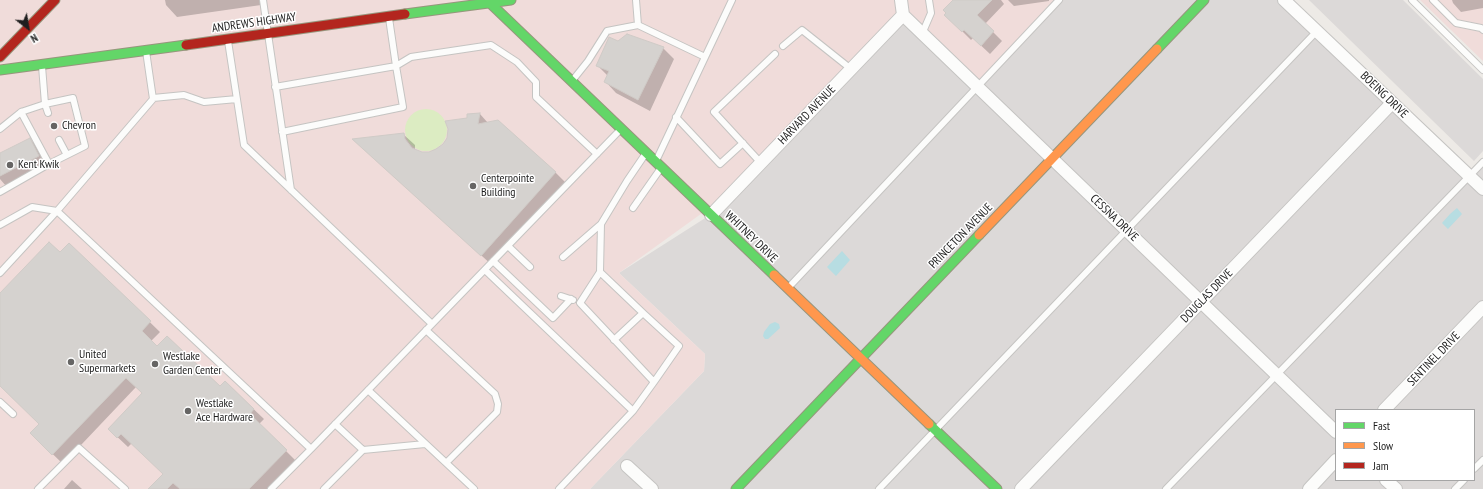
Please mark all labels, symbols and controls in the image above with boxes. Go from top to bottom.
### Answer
north arrow [8,8,48,48]
street label: ANDREWS HIGHWAY [211,10,297,36]
text: N [28,31,40,46]
street label: BOEING DRIVE [1357,69,1411,121]
street label: HARVARD AVENUE [775,82,839,148]
place label: Chevron [62,119,96,133]
marker: Chevron [49,121,59,131]
place label: Kent Kwik [18,158,59,172]
marker: Kent Kwik [5,160,15,170]
place label: Centerpointe Building [481,172,534,200]
marker: Centerpointe Building [468,181,478,191]
street label: CESSNA DRIVE [1087,192,1141,244]
street label: PRINCETON AVENUE [926,200,996,272]
street label: WHITNEY DRIVE [722,208,780,266]
street label: DOUGLAS DRIVE [1178,266,1236,326]
street label: SENTINEL DRIVE [1405,329,1463,389]
place label: United Supermarkets [79,348,136,376]
place label: Westlake Garden Center [163,350,222,378]
marker: United Supermarkets [66,357,76,367]
marker: Westlake Garden Center [150,359,160,369]
place label: Westlake Ace Hardware [196,397,253,425]
marker: Westlake Ace Hardware [183,406,193,416]
legend [1335,409,1475,481]
text: Fast [1373,418,1390,433]
text: Slow [1373,438,1393,453]
text: Jam [1373,458,1389,473]

